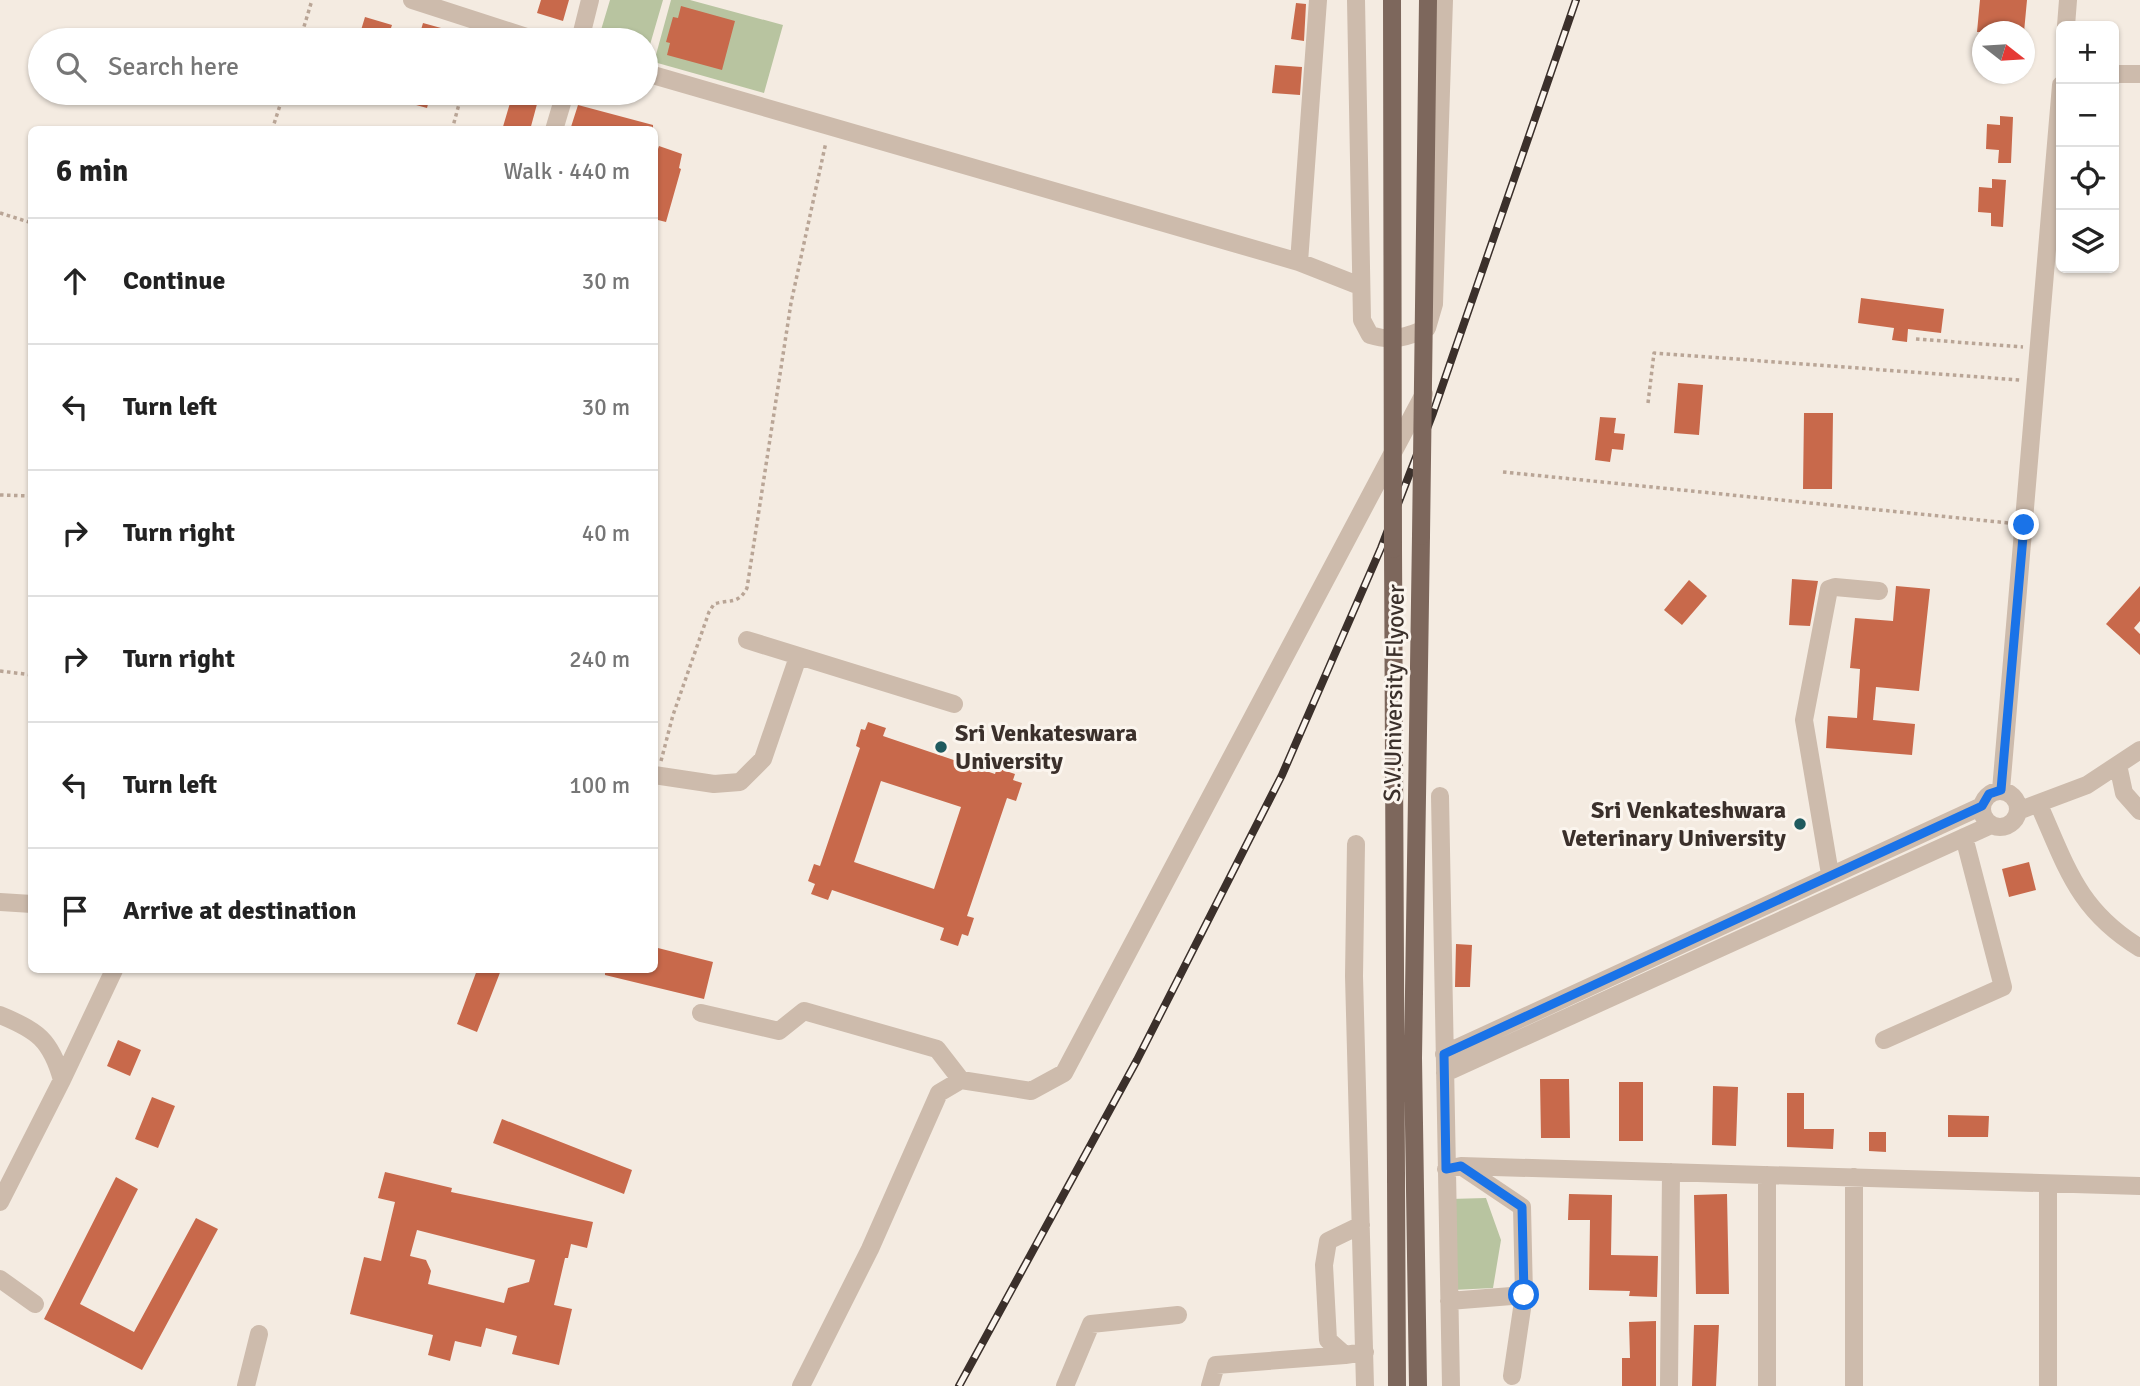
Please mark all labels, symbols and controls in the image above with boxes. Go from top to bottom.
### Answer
north arrow [1972,21,2035,84]
map controls [2056,21,2119,273]
button: + [2056,21,2119,84]
search box [28,28,658,105]
icon: search [52,48,90,86]
text: Search here [108,51,239,83]
button: − [2056,84,2119,147]
button: locate [2056,147,2119,210]
text: 6 min [56,153,128,190]
text: Walk · 440 m [504,157,630,186]
button: layers [2056,210,2119,273]
icon: ahead [56,262,94,300]
text: Continue [123,265,225,297]
text: 30 m [582,267,630,296]
icon: left [56,388,94,426]
text: Turn left [123,391,217,423]
text: 30 m [582,393,630,422]
route end [2008,509,2039,540]
icon: right [56,514,94,552]
text: Turn right [123,517,235,549]
text: 40 m [582,519,630,548]
street label: S.V.University Flyover [1377,584,1411,802]
icon: right [56,640,94,678]
text: Turn right [123,643,235,675]
text: 240 m [569,645,630,674]
place label: Sri Venkateswara University [955,718,1137,776]
marker: Sri Venkateswara University [933,739,949,755]
icon: left [56,766,94,804]
text: Turn left [123,769,217,801]
text: 100 m [569,771,630,800]
place label: Sri Venkateshwara Veterinary University [1562,795,1786,853]
marker: Sri Venkateshwara Veterinary University [1792,816,1808,832]
icon: arrive [56,892,94,930]
text: Arrive at destination [123,895,356,927]
route start [1508,1279,1539,1310]

